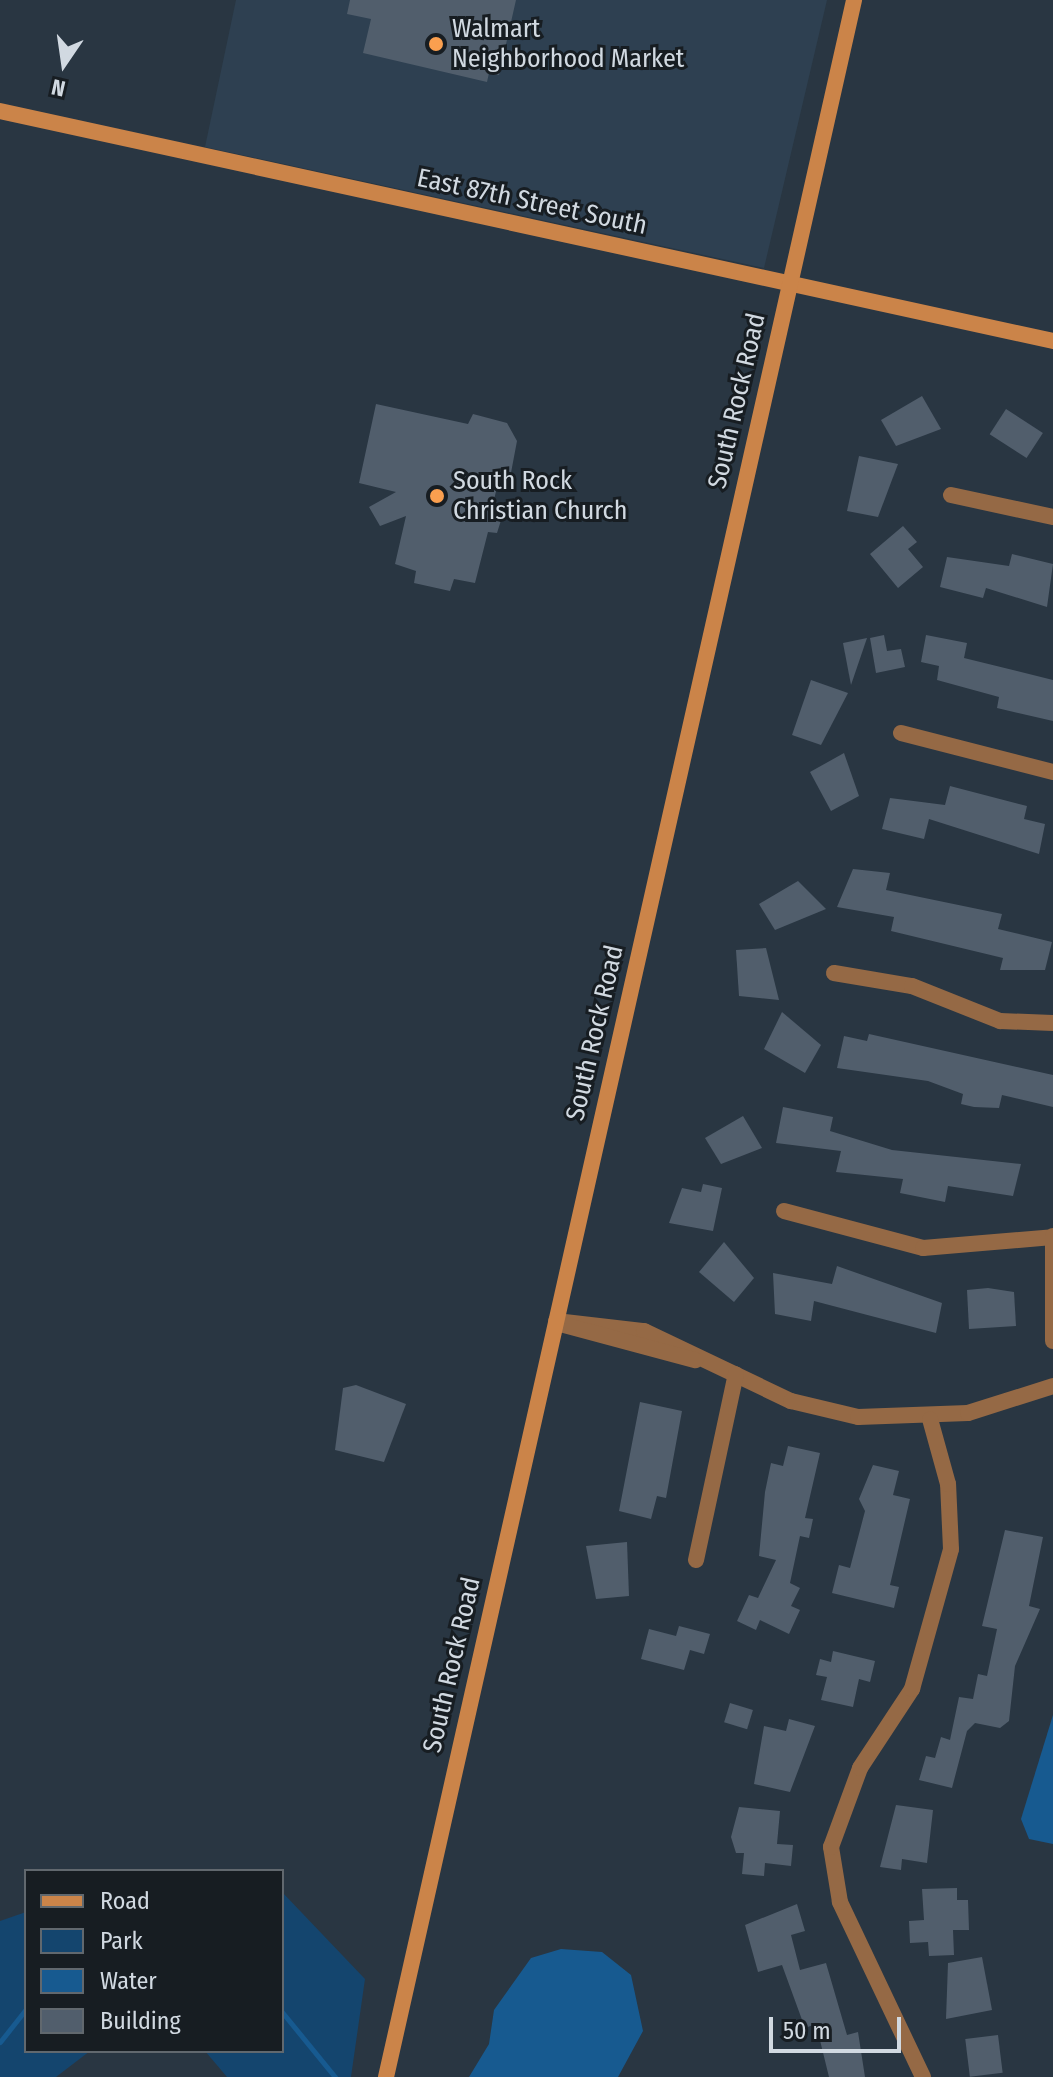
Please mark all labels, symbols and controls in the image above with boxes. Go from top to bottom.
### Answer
place label: Walmart Neighborhood Market [452,13,684,74]
north arrow [24,24,104,104]
marker: Walmart Neighborhood Market [427,35,445,53]
text: N [49,73,68,103]
street label: East 87th Street South [414,162,650,242]
street label: South Rock Road [702,310,772,492]
place label: South Rock Christian Church [453,465,627,526]
marker: South Rock Christian Church [428,487,446,505]
street label: South Rock Road [560,942,630,1124]
street label: South Rock Road [417,1574,487,1756]
legend [24,1869,284,2053]
text: Road [100,1887,150,1915]
text: Park [100,1927,143,1955]
text: Water [100,1967,157,1995]
scale bar [773,2001,905,2051]
text: Building [100,2007,181,2035]
text: 50 m [783,2017,831,2045]

